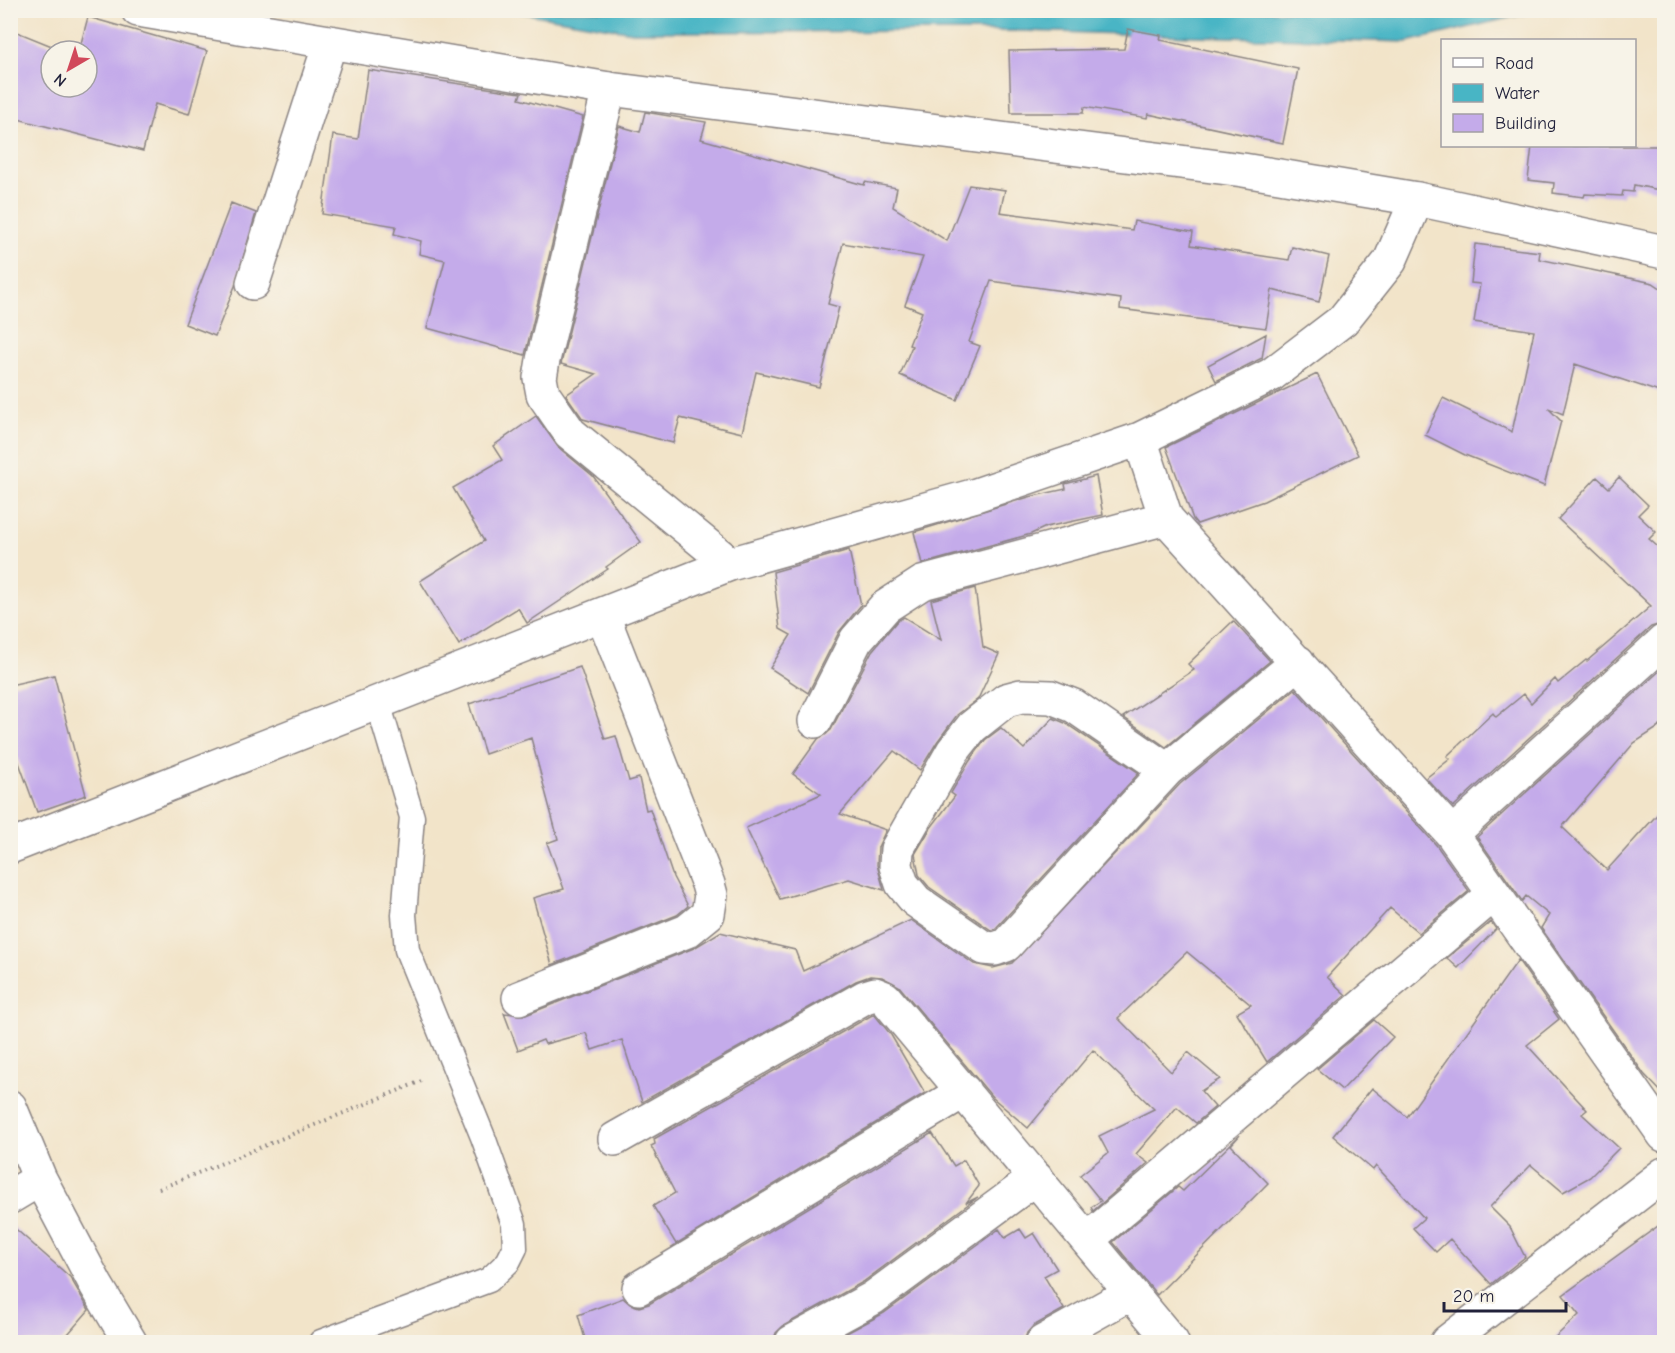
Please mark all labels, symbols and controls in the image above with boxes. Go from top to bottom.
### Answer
north arrow [39,39,99,99]
legend [1441,39,1636,147]
text: Road [1495,53,1534,74]
text: N [50,70,70,90]
text: Water [1495,83,1540,104]
text: Building [1495,113,1557,134]
scale bar [1444,1275,1566,1313]
text: 20 m [1453,1286,1494,1307]

